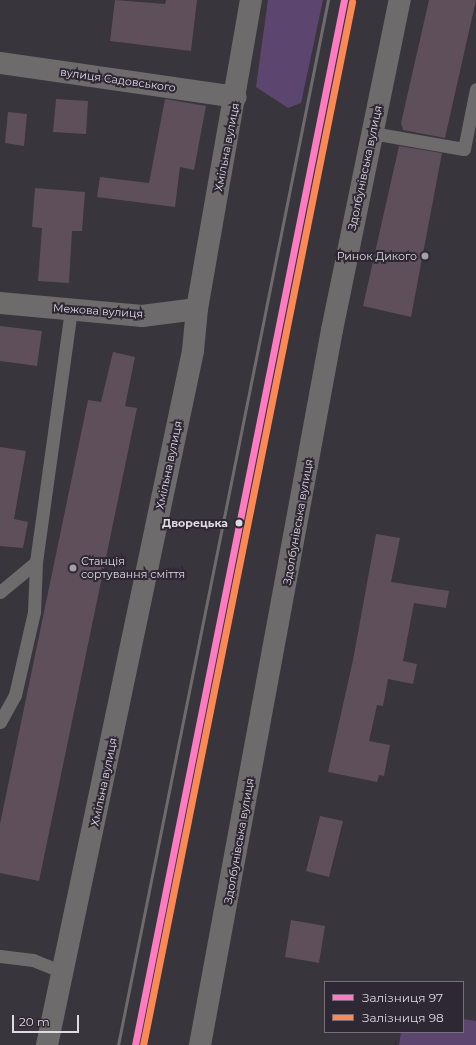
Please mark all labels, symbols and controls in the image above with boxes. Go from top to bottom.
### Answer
street label: вулиця Садовського [59,65,177,95]
street label: Хмільна вулиця [212,102,242,192]
street label: Здолбунівська вулиця [345,104,385,232]
place label: Ринок Дикого [337,249,417,263]
marker: Ринок Дикого [420,251,430,261]
street label: Межова вулиця [52,301,144,321]
street label: Хмільна вулиця [153,420,185,510]
street label: Здолбунівська вулиця [280,458,316,586]
place label: Дворецька [162,516,228,530]
marker: Дворецька [232,516,246,530]
place label: Станція сортування сміття [81,555,185,581]
marker: Станція сортування сміття [68,563,78,573]
street label: Хмільна вулиця [88,737,120,827]
street label: Здолбунівська вулиця [221,777,257,905]
legend [324,981,464,1033]
text: Залізниця 97 [362,990,443,1005]
scale bar [14,1007,81,1033]
text: Залізниця 98 [362,1010,444,1025]
text: 20 m [19,1014,50,1029]

